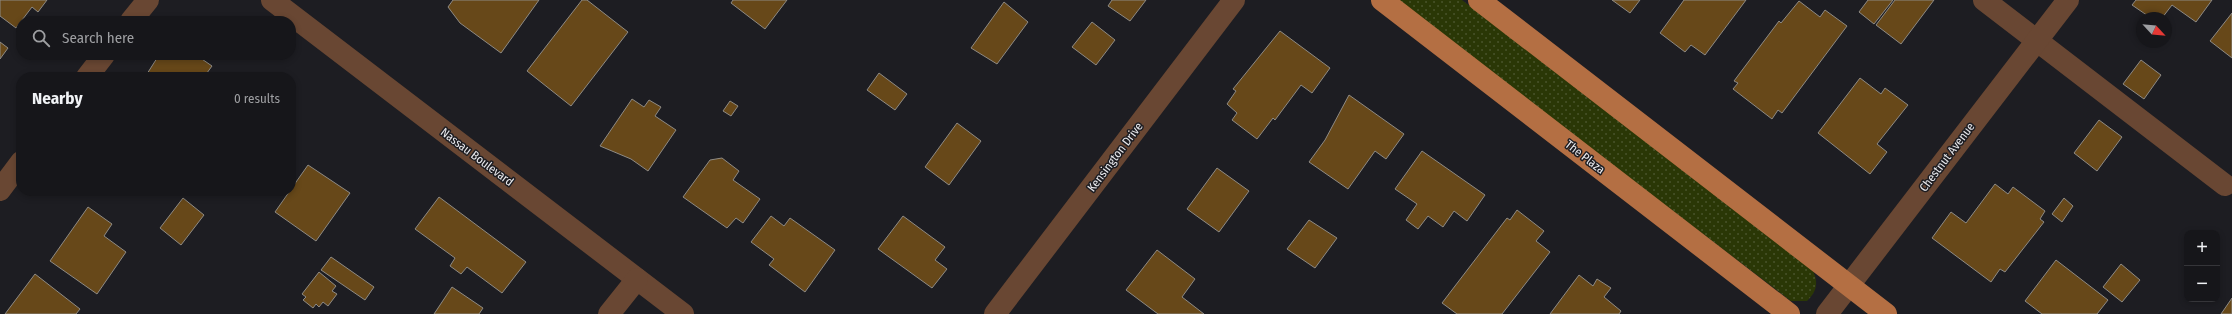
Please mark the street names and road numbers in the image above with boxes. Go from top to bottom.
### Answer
street label: Kensington Drive [1084,120,1146,194]
street label: Chestnut Avenue [1917,120,1978,194]
street label: Nassau Boulevard [438,125,516,189]
street label: The Plaza [1562,137,1608,177]

